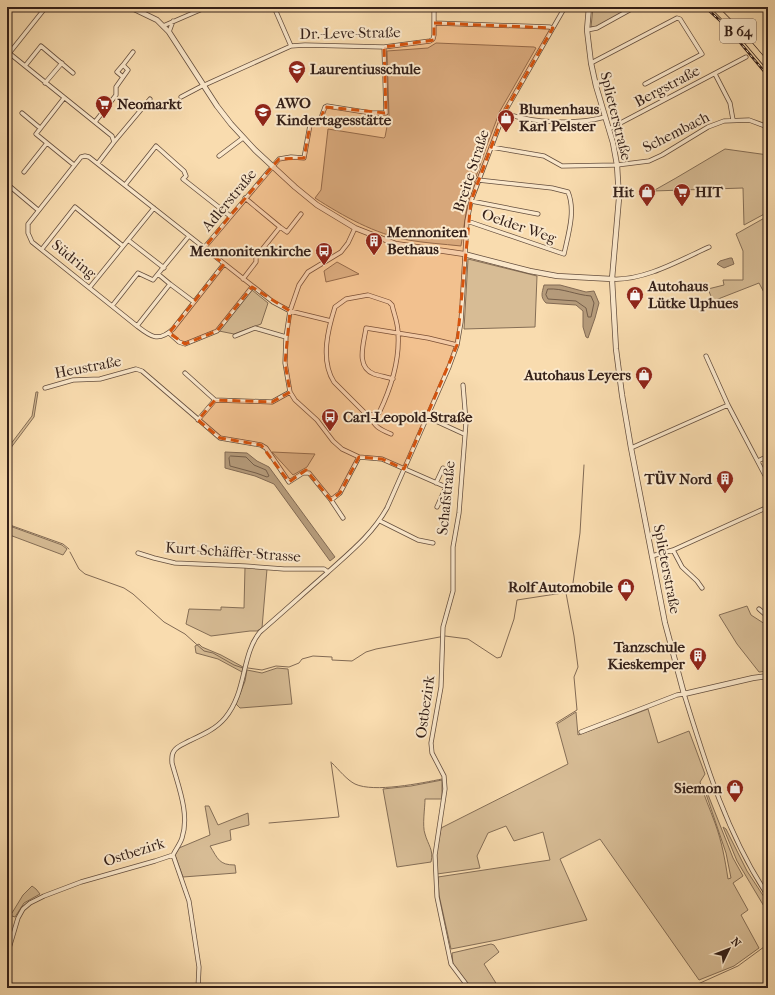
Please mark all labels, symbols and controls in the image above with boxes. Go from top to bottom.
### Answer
road number: B 64 [720,19,756,43]
street label: Dr.-Leve-Straße [299,23,401,43]
school or university icon: Laurentiusschule [287,59,307,84]
place label: Laurentiusschule [310,60,421,78]
street label: Bergstraße [631,61,703,111]
street label: Splieterstraße [596,70,636,163]
supermarket icon: Neomarkt [94,94,114,119]
place label: AWO Kindertagesstätte [275,94,392,129]
place label: Neomarkt [117,95,182,113]
place label: Blumenhaus Karl Pelster [519,100,600,135]
school or university icon: AWO Kindertagesstätte [253,102,273,127]
street label: Schembach [640,107,713,156]
shop icon: Blumenhaus Karl Pelster [496,108,516,133]
street label: Breite Straße [449,127,493,215]
street label: Adlerstraße [197,165,261,236]
shop icon: Hit [637,182,657,207]
supermarket icon: HIT [672,182,692,207]
place label: Hit [612,183,635,201]
place label: HIT [695,183,724,201]
street label: Oelder Weg [479,205,560,247]
place label: Mennoniten Bethaus [386,223,468,258]
building icon: Mennoniten Bethaus [364,231,384,256]
street label: Südring [48,236,101,283]
bus stop icon: Mennonitenkirche [314,241,334,266]
place label: Mennonitenkirche [189,242,312,260]
place label: Autohaus Lütke Uphues [647,277,739,312]
shop icon: Autohaus Lütke Uphues [625,285,645,310]
street label: Heustraße [53,352,123,382]
shop icon: Autohaus Leyers [634,365,654,390]
place label: Autohaus Leyers [523,366,631,384]
bus stop icon: Carl-Leopold-Straße [320,407,340,432]
place label: Carl-Leopold-Straße [343,408,473,426]
street label: Schafstraße [433,459,459,536]
building icon: TÜV Nord [715,469,735,494]
place label: TÜV Nord [643,470,713,488]
street label: Splieterstraße [650,523,685,616]
street label: Kurt-Schäffer-Strasse [165,538,302,566]
shop icon: Rolf Automobile [616,577,636,602]
place label: Rolf Automobile [508,578,614,596]
place label: Tanzschule Kieskemper [607,638,686,673]
building icon: Tanzschule Kieskemper [688,646,708,671]
street label: Ostbezirk [412,674,438,739]
shop icon: Siemon [725,778,745,803]
place label: Siemon [674,779,722,797]
street label: Ostbezirk [101,834,167,870]
north arrow [709,929,749,969]
text: N [728,935,744,950]

